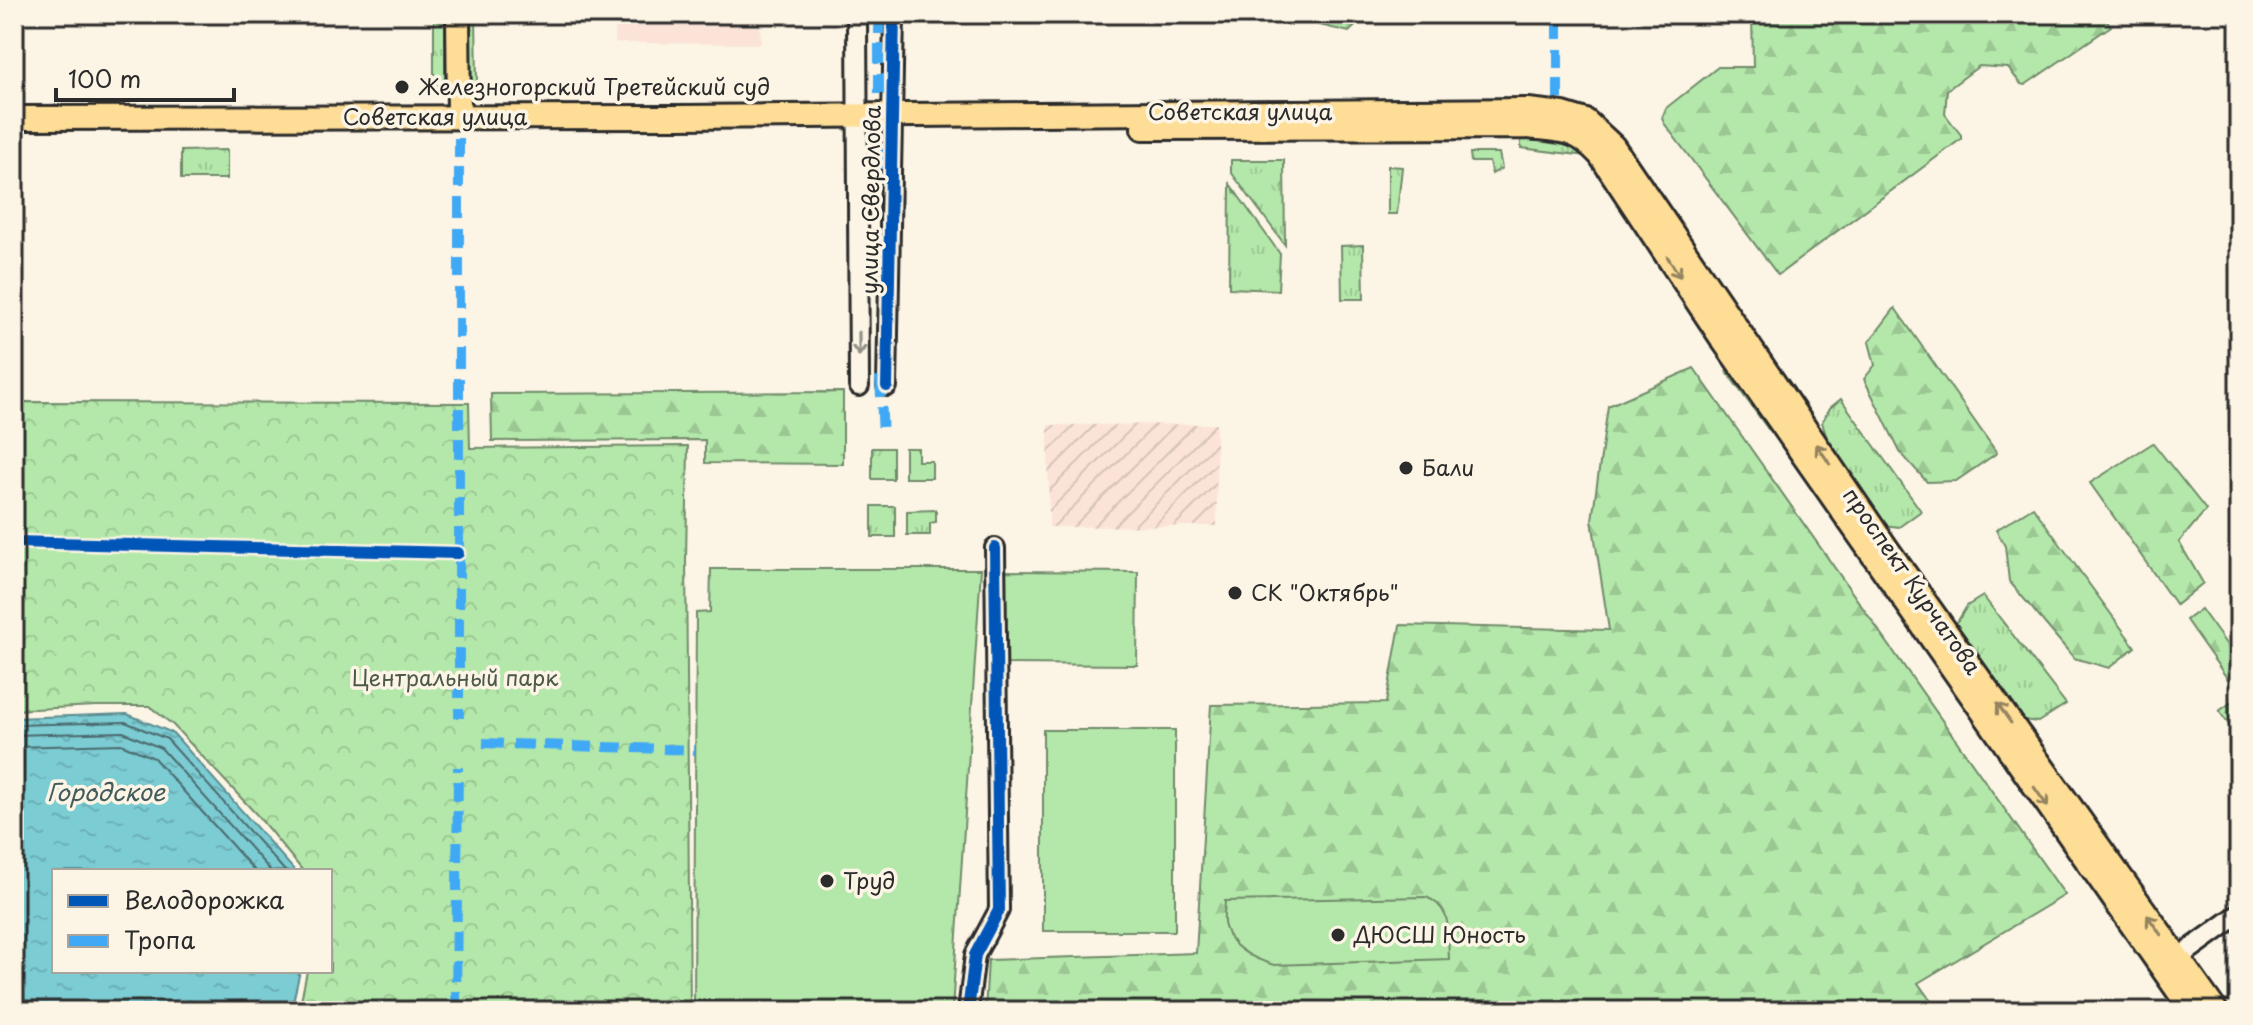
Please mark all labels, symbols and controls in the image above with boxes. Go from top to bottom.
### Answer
scale bar [56,52,234,102]
text: 100 m [68,60,141,96]
place label: Железногорский Третейский суд [418,69,770,102]
marker: Железногорский Третейский суд [393,78,411,96]
street label: Советская улица [1148,94,1332,127]
street label: Советская улица [343,99,527,132]
street label: улица Свердлова [851,105,888,295]
one-way arrow [1666,255,1682,277]
one-way arrow [851,330,867,357]
one-way arrow [1815,443,1831,465]
place label: Бали [1422,450,1475,483]
marker: Бали [1397,459,1415,477]
street label: проспект Курчатова [1836,480,1991,681]
place label: СК "Октябрь" [1251,575,1399,608]
marker: СК "Октябрь" [1226,584,1244,602]
park label: Центральный парк [352,660,559,693]
one-way arrow [1996,702,2012,724]
water label: Городское [47,773,166,809]
one-way arrow [2033,785,2049,807]
place label: Труд [843,863,895,896]
legend [52,869,332,973]
marker: Труд [818,872,836,890]
text: Велодорожка [124,881,284,917]
one-way arrow [2146,914,2162,936]
place label: ДЮСШ Юность [1353,917,1526,950]
text: Тропа [124,921,195,957]
marker: ДЮСШ Юность [1329,926,1347,944]

